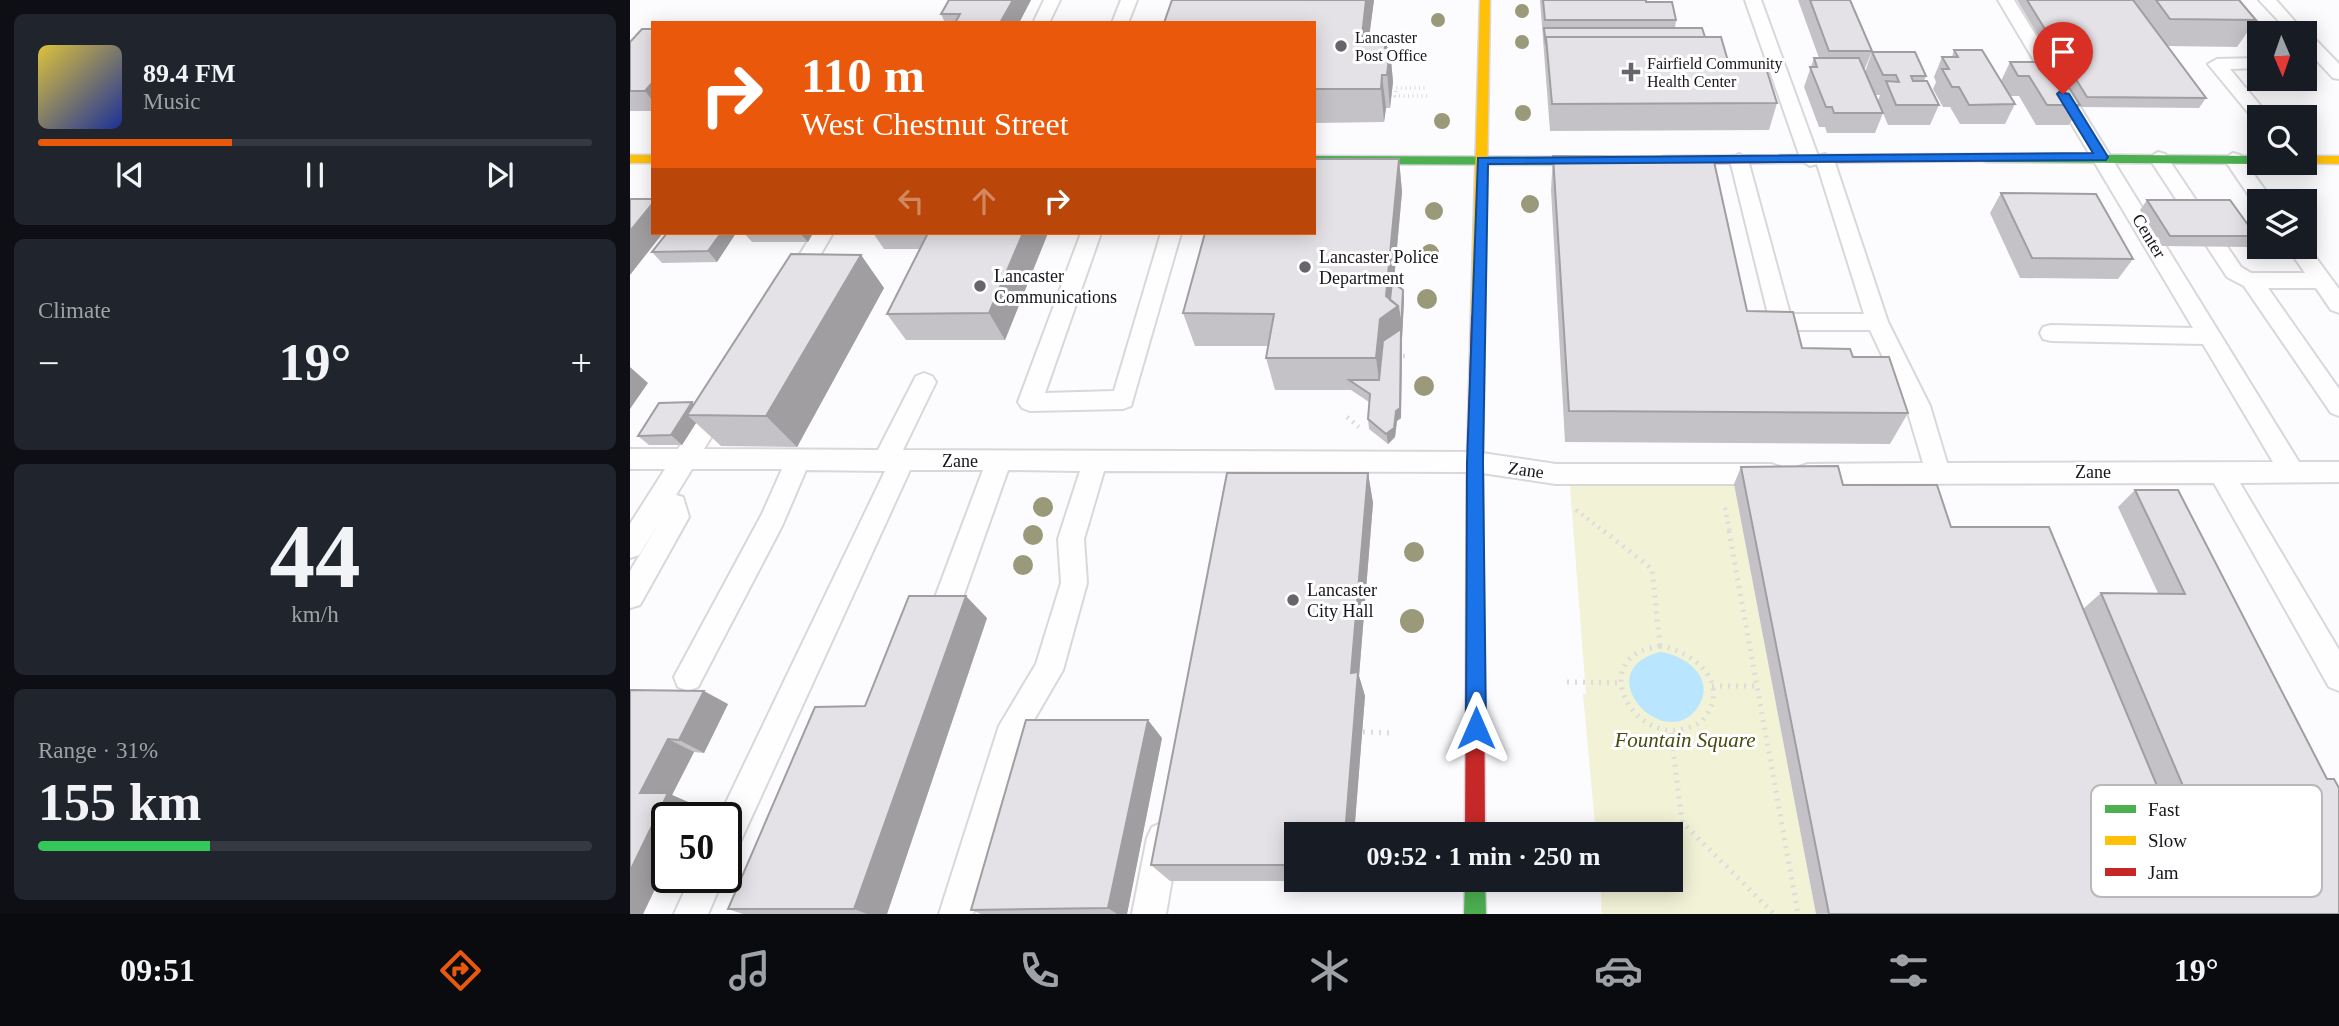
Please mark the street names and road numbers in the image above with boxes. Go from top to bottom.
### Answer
street label: Center [2128,210,2170,262]
street label: Zane [942,451,978,471]
street label: Zane [1507,458,1545,482]
street label: Zane [2075,462,2111,482]

